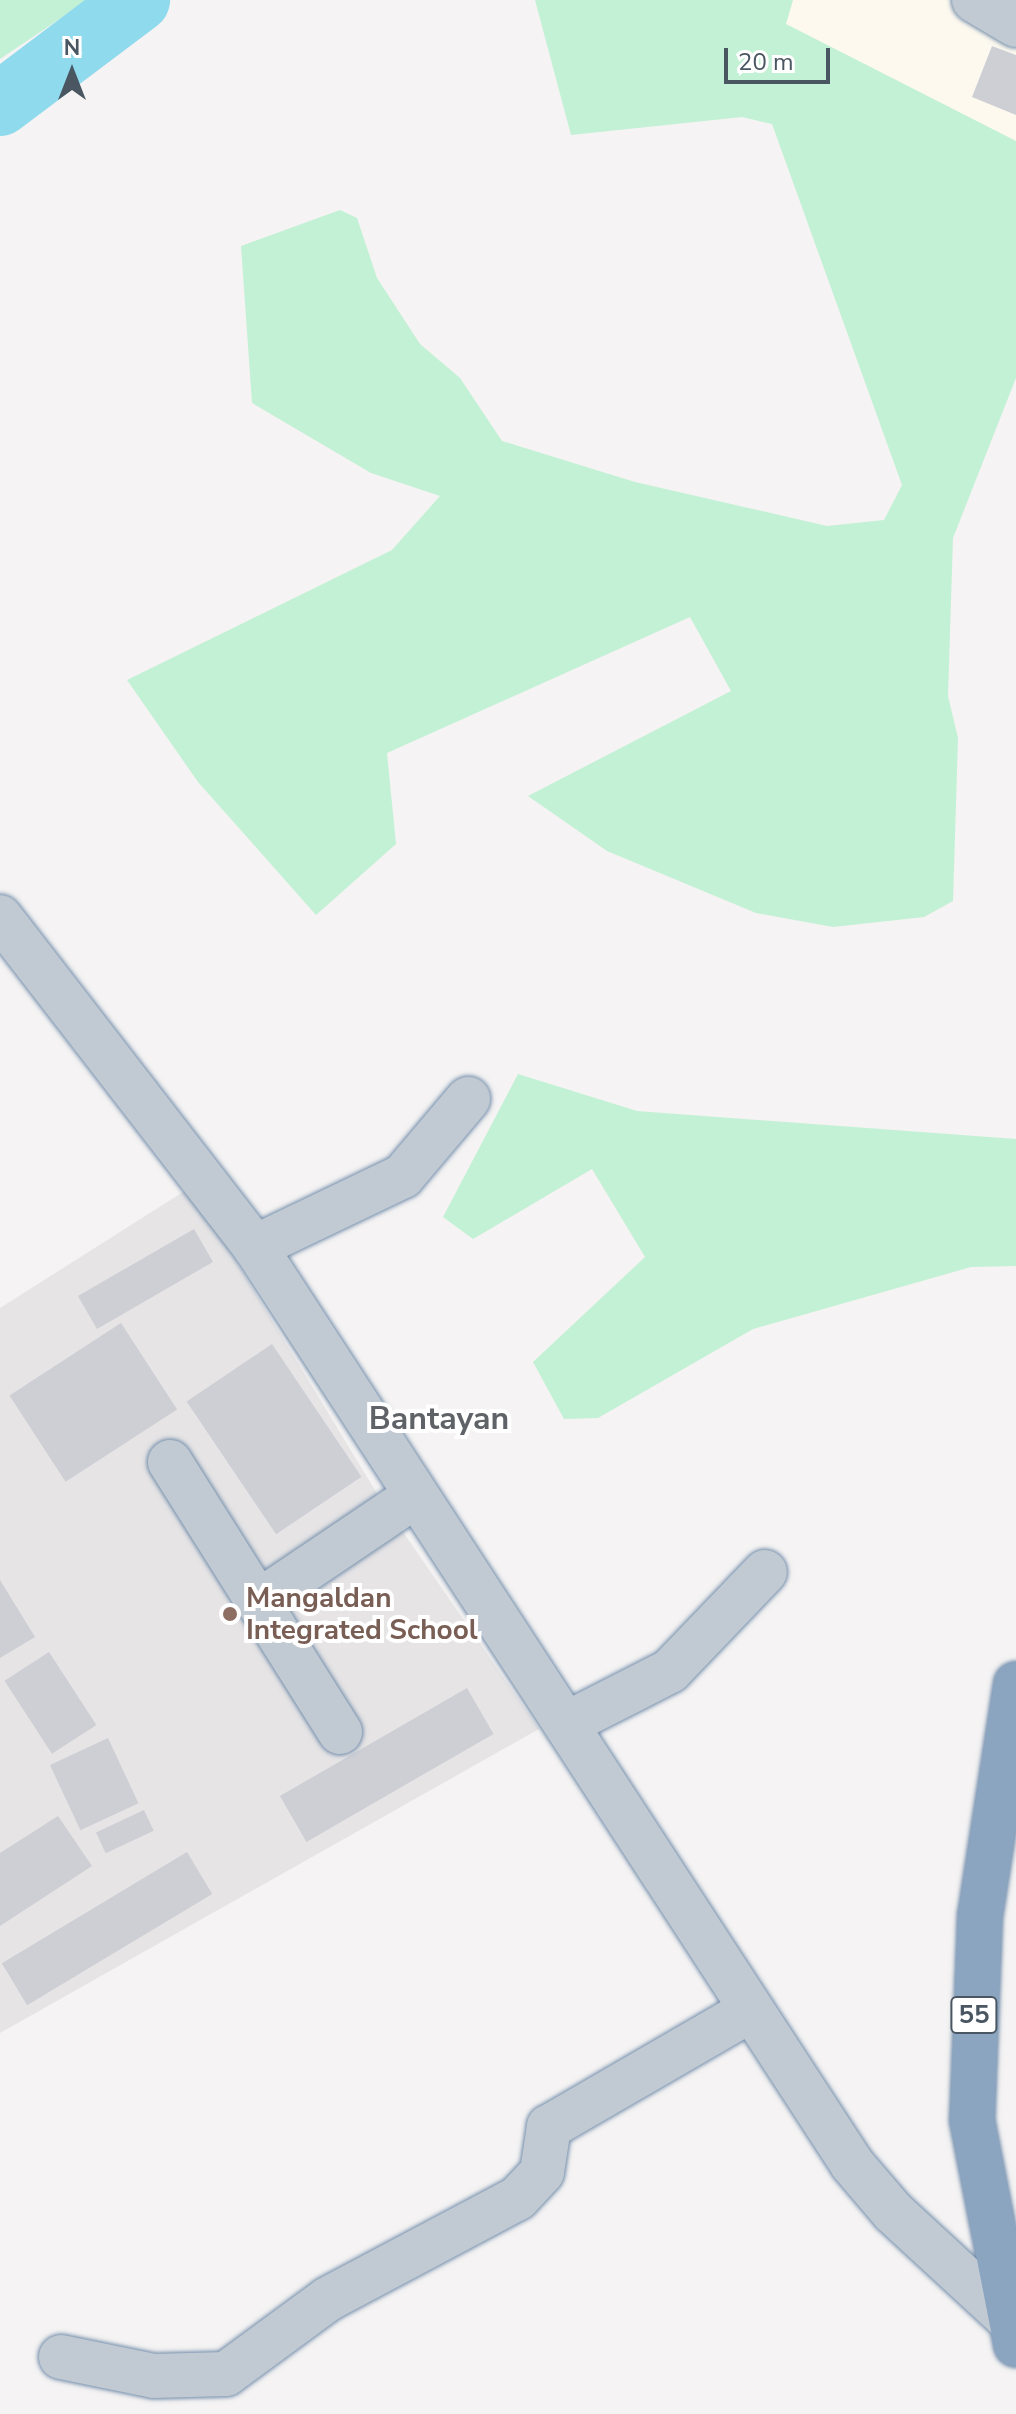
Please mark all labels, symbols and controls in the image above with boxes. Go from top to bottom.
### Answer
north arrow [32,32,112,112]
scale bar [728,32,834,82]
text: N [64,33,80,63]
text: 20 m [738,46,794,78]
district label: Bantayan [369,1400,509,1438]
place label: Mangaldan Integrated School [246,1581,478,1647]
marker: Mangaldan Integrated School [221,1605,239,1623]
road number: 55 [950,1993,998,2037]

